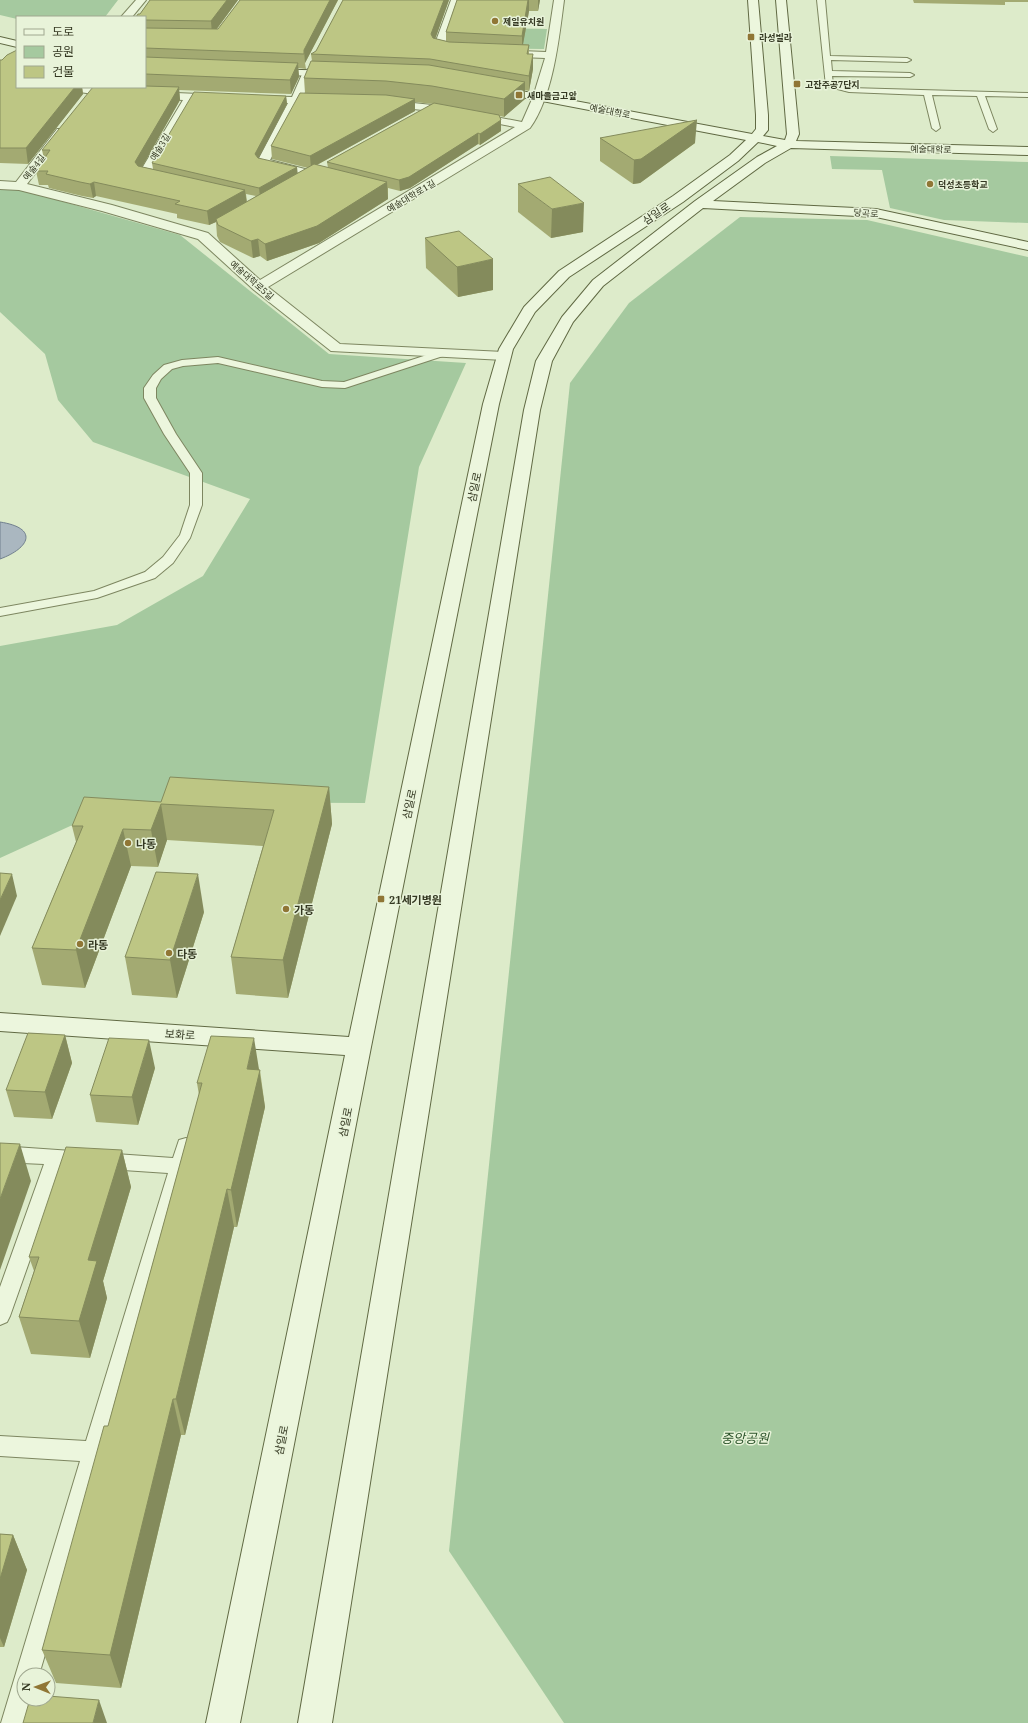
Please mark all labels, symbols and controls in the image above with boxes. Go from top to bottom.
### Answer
place label: 제일유치원 [503,15,544,28]
legend [16,16,146,88]
marker: 제일유치원 [490,16,500,26]
text: 도로 [52,23,74,40]
place label: 라성빌라 [759,31,793,44]
marker: 라성빌라 [746,32,756,42]
text: 공원 [52,43,74,60]
text: 건물 [52,63,74,80]
place label: 고잔주공7단지 [805,78,860,91]
marker: 고잔주공7단지 [792,79,802,89]
place label: 새마을금고앞 [527,89,577,102]
marker: 새마을금고앞 [514,90,524,100]
street label: 예술대학로 [588,101,632,121]
street label: 예술3길 [147,131,173,163]
street label: 예술대학로 [910,142,952,156]
street label: 예술4길 [20,151,48,183]
street label: 예술대학로1길 [384,176,438,216]
place label: 덕성초등학교 [938,178,988,191]
marker: 덕성초등학교 [925,179,935,189]
street label: 삼일로 [639,198,673,228]
street label: 당곡로 [853,206,879,220]
street label: 예술대학로5길 [227,257,277,303]
street label: 삼일로 [464,471,484,503]
street label: 삼일로 [399,788,419,820]
place label: 나동 [136,836,156,851]
marker: 나동 [123,838,133,848]
place label: 21세기병원 [389,892,442,907]
marker: 21세기병원 [376,894,386,904]
place label: 가동 [294,902,314,917]
marker: 가동 [281,904,291,914]
place label: 라동 [88,937,108,952]
marker: 라동 [75,939,85,949]
place label: 다동 [177,946,197,961]
marker: 다동 [164,948,174,958]
street label: 보화로 [164,1025,196,1043]
street label: 삼일로 [335,1106,355,1138]
street label: 삼일로 [271,1424,291,1456]
park label: 중앙공원 [721,1429,770,1447]
north arrow [16,1667,56,1707]
text: N [18,1682,33,1691]

